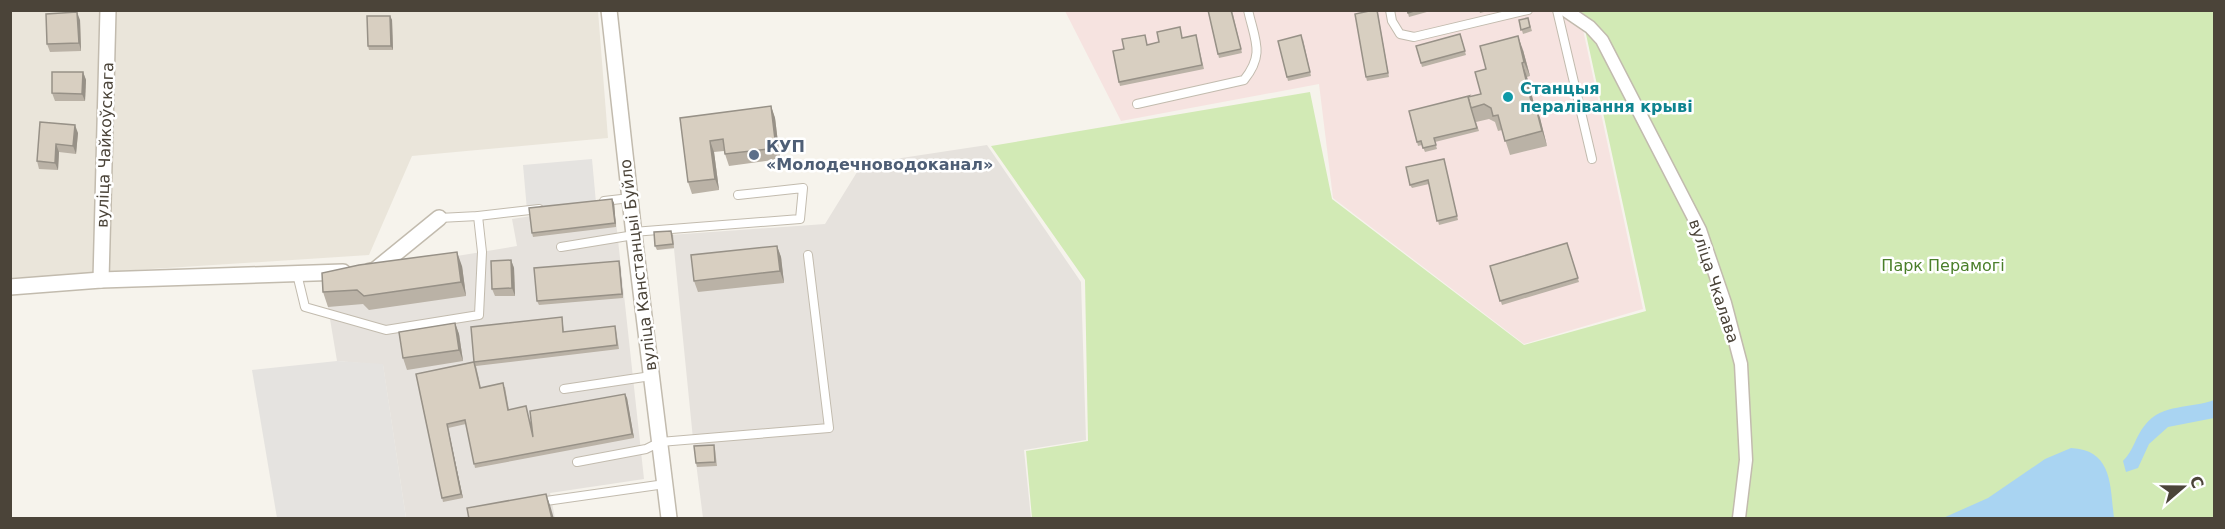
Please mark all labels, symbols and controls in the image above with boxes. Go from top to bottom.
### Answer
street label: вуліца Чайкоўскага [93,62,117,228]
place label: Станцыя пералівання крыві [1520,79,1693,116]
marker: Станцыя пералівання крыві [1501,90,1515,104]
place label: КУП «Молодечноводоканал» [766,137,993,174]
marker: КУП «Молодечноводоканал» [747,148,761,162]
street label: вуліца Канстанцыі Буйло [616,158,660,372]
street label: вуліца Чкалава [1685,217,1743,345]
park label: Парк Перамогі [1881,256,2005,275]
north arrow [2153,457,2213,517]
text: С [2186,473,2208,491]

